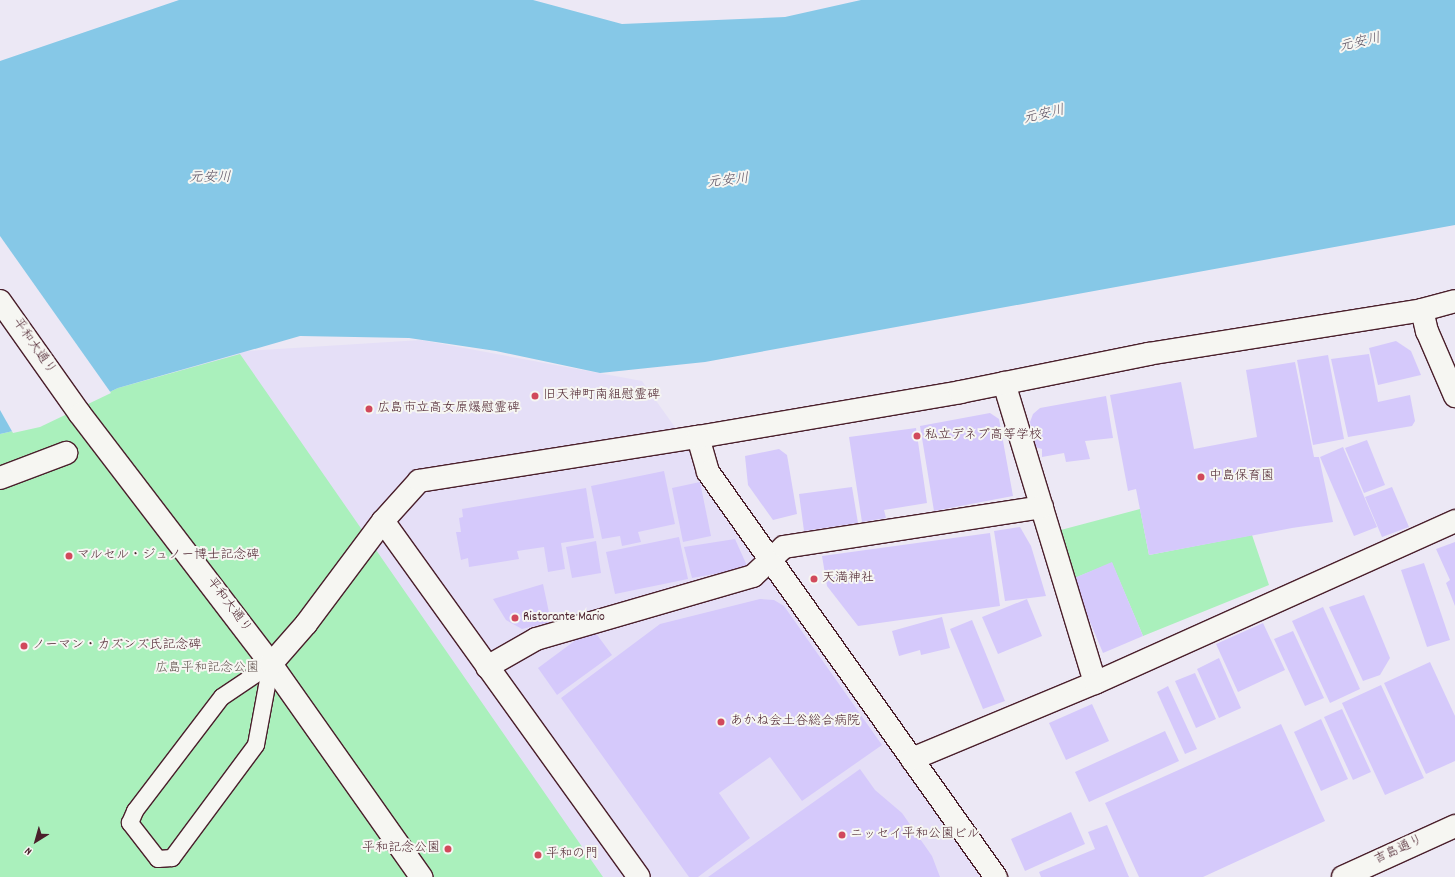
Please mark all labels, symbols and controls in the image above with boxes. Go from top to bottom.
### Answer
water label: 元安川 [1338,30,1382,56]
water label: 元安川 [1022,102,1066,128]
water label: 元安川 [189,170,231,186]
water label: 元安川 [706,170,750,192]
street label: 平和大通り [8,316,58,378]
place label: 旧天神町南組慰霊碑 [543,388,660,404]
marker: 旧天神町南組慰霊碑 [530,391,540,401]
place label: 広島市立高女原爆慰霊碑 [377,401,520,417]
marker: 広島市立高女原爆慰霊碑 [364,404,374,414]
place label: 私立デネブ高等学校 [925,428,1042,444]
marker: 私立デネブ高等学校 [912,431,922,441]
place label: 中島保育園 [1209,469,1274,485]
marker: 中島保育園 [1196,472,1206,482]
place label: マルセル・ジュノー博士記念碑 [77,548,259,564]
marker: マルセル・ジュノー博士記念碑 [64,551,74,561]
place label: 天満神社 [822,571,874,587]
marker: 天満神社 [809,574,819,584]
street label: 平和大通り [202,575,254,637]
place label: Ristorante Mario [523,610,605,626]
marker: Ristorante Mario [510,613,520,623]
place label: ノーマン・カズンズ氏記念碑 [32,638,201,654]
marker: ノーマン・カズンズ氏記念碑 [19,641,29,651]
park label: 広島平和記念公園 [155,661,259,677]
place label: あかね会土谷総合病院 [730,714,860,730]
marker: あかね会土谷総合病院 [715,716,727,728]
north arrow [16,821,56,861]
place label: ニッセイ平和公園ビル [850,827,980,843]
marker: ニッセイ平和公園ビル [837,830,847,840]
street label: 吉島通り [1372,833,1426,869]
place label: 平和記念公園 [362,841,440,857]
text: N [22,843,36,859]
marker: 平和記念公園 [443,844,453,854]
place label: 平和の門 [546,847,598,863]
marker: 平和の門 [533,850,543,860]

